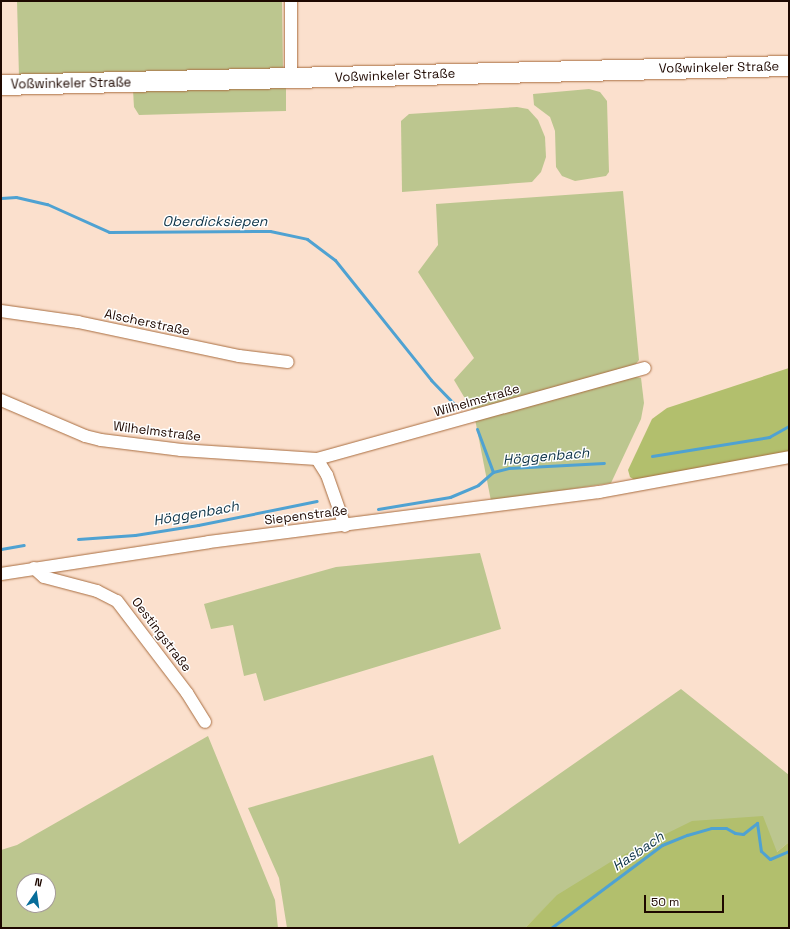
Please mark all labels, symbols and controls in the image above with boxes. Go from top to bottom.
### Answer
street label: Voßwinkeler Straße [659,59,779,77]
street label: Voßwinkeler Straße [334,66,456,86]
street label: Voßwinkeler Straße [11,75,131,93]
water label: Oberdicksiepen [163,213,267,229]
street label: Alscherstraße [103,306,191,340]
street label: Wilhelmstraße [432,381,522,421]
street label: Wilhelmstraße [112,419,202,445]
water label: Höggenbach [502,444,590,468]
water label: Höggenbach [152,497,240,529]
street label: Siepenstraße [264,503,348,529]
street label: Oestingstraße [128,595,194,675]
water label: Hasbach [609,828,667,874]
north arrow [16,873,56,913]
text: N [33,875,44,890]
scale bar [646,887,726,913]
text: 50 m [651,894,679,910]

